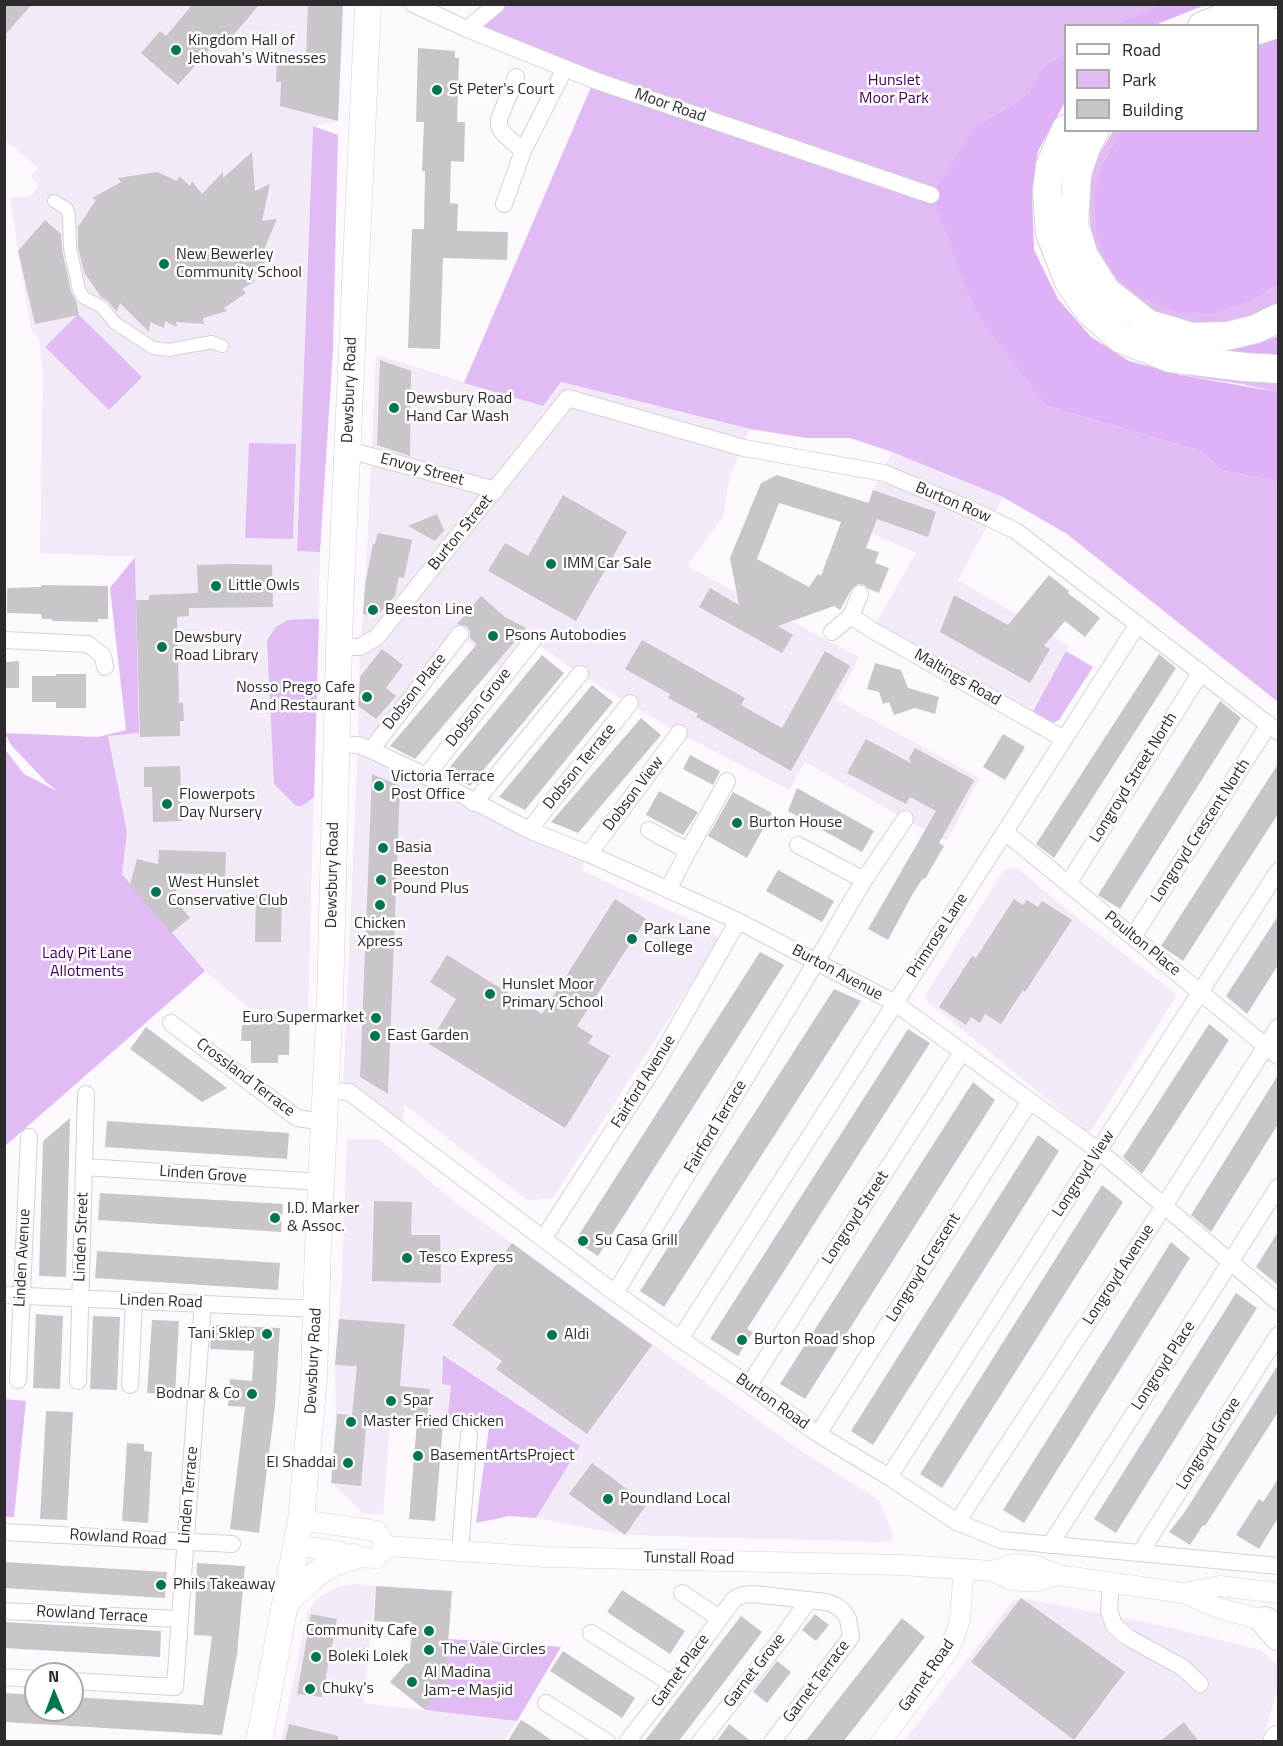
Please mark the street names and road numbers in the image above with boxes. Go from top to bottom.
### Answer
street label: Moor Road [632,85,708,127]
street label: Dewsbury Road [339,337,361,443]
street label: Envoy Street [378,450,466,490]
street label: Burton Row [912,478,994,528]
street label: Burton Street [425,491,497,575]
street label: Maltings Road [910,646,1004,710]
street label: Dobson Place [379,650,451,734]
street label: Dobson Grove [442,665,516,751]
street label: Longroyd Street North [1086,709,1182,847]
street label: Dobson Terrace [540,720,620,814]
street label: Dobson View [600,753,668,835]
street label: Longroyd Crescent North [1147,756,1255,906]
street label: Dewsbury Road [322,822,344,928]
street label: Primrose Lane [904,890,972,982]
street label: Poulton Place [1100,907,1184,981]
street label: Burton Avenue [788,941,886,1005]
street label: Fairford Avenue [608,1032,680,1132]
street label: Crossland Terrace [192,1035,298,1121]
street label: Fairford Terrace [681,1077,751,1177]
street label: Longroyd View [1049,1127,1119,1221]
street label: Linden Grove [159,1162,247,1188]
street label: Longroyd Street [819,1168,893,1268]
street label: Linden Street [71,1192,93,1282]
street label: Linden Avenue [11,1208,35,1308]
street label: Longroyd Crescent [883,1210,965,1326]
street label: Longroyd Avenue [1079,1221,1159,1329]
street label: Linden Road [119,1291,203,1313]
street label: Dewsbury Road [302,1307,326,1415]
street label: Longroyd Place [1128,1318,1200,1414]
street label: Burton Road [732,1370,812,1434]
street label: Longroyd Grove [1173,1394,1245,1494]
street label: Linden Terrace [175,1446,203,1544]
street label: Rowland Road [69,1526,167,1550]
street label: Tunstall Road [643,1549,735,1569]
street label: Rowland Terrace [36,1602,148,1628]
street label: Garnet Grove [720,1630,790,1712]
street label: Garnet Place [648,1631,714,1711]
street label: Garnet Road [895,1636,959,1716]
street label: Garnet Terrace [780,1637,854,1727]

